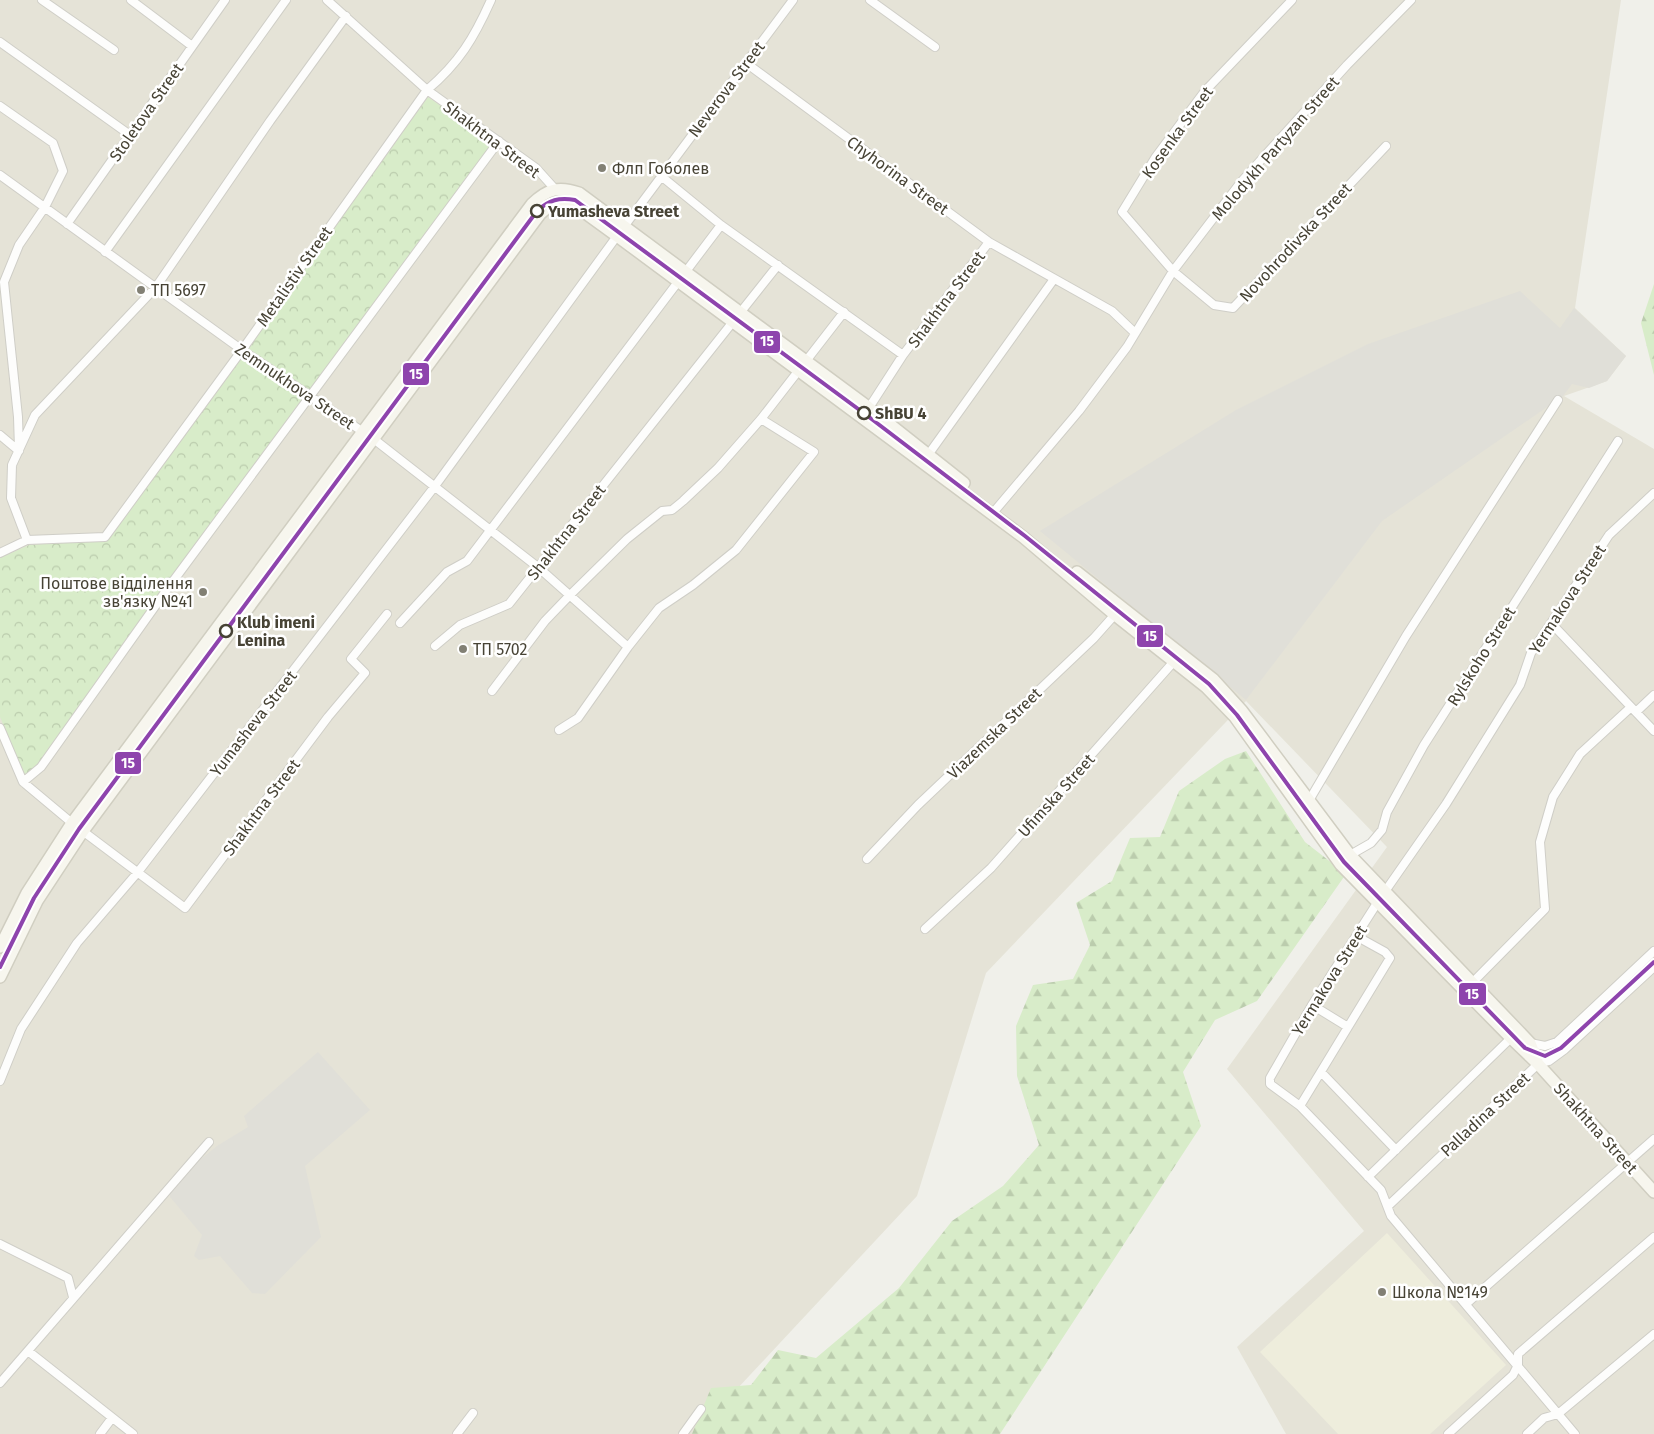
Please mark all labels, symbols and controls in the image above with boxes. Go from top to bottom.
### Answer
street label: Neverova Street [684,37,769,141]
street label: Stoletova Street [105,59,188,165]
street label: Molodykh Partyzan Street [1208,72,1343,224]
street label: Kosenka Street [1138,83,1217,182]
street label: Shakhtna Street [440,97,544,182]
street label: Chyhorina Street [843,132,952,219]
place label: Флп Гоболев [612,159,709,178]
marker: Флп Гоболев [596,162,608,174]
street label: Novohrodivska Street [1235,179,1355,306]
place label: Yumasheva Street [547,202,680,221]
marker: Yumasheva Street [530,204,544,218]
street label: Metalistiv Street [253,222,336,330]
street label: Shakhtna Street [904,247,989,351]
place label: ТП 5697 [151,281,206,300]
marker: ТП 5697 [135,284,147,296]
line badge: 15 [753,330,781,354]
text: 15 [760,333,774,350]
street label: Zemnukhova Street [231,339,358,434]
line badge: 15 [402,362,430,386]
text: 15 [409,366,423,383]
place label: ShBU 4 [875,404,927,423]
marker: ShBU 4 [857,406,871,420]
street label: Shakhtna Street [523,481,610,584]
street label: Yermakova Street [1525,541,1610,657]
place label: Поштове відділення зв'язку №41 [40,574,193,611]
marker: Поштове відділення зв'язку №41 [197,586,209,598]
street label: Rylskoho Street [1443,603,1520,709]
place label: Klub imeni Lenina [237,613,315,650]
marker: Klub imeni Lenina [219,624,233,638]
line badge: 15 [1136,624,1164,648]
text: 15 [1143,628,1157,645]
place label: ТП 5702 [473,640,528,659]
marker: ТП 5702 [457,643,469,655]
street label: Yumasheva Street [206,666,301,780]
street label: Viazemska Street [943,684,1045,783]
street label: Ufimska Street [1014,750,1099,841]
line badge: 15 [114,751,142,775]
text: 15 [121,755,135,772]
street label: Shakhtna Street [219,755,304,859]
street label: Yermakova Street [1288,921,1371,1039]
line badge: 15 [1458,982,1487,1006]
text: 15 [1465,986,1479,1003]
street label: Palladina Street [1437,1068,1534,1160]
street label: Shakhtna Street [1550,1079,1642,1178]
place label: Школа №149 [1392,1283,1488,1302]
marker: Школа №149 [1376,1286,1388,1298]

